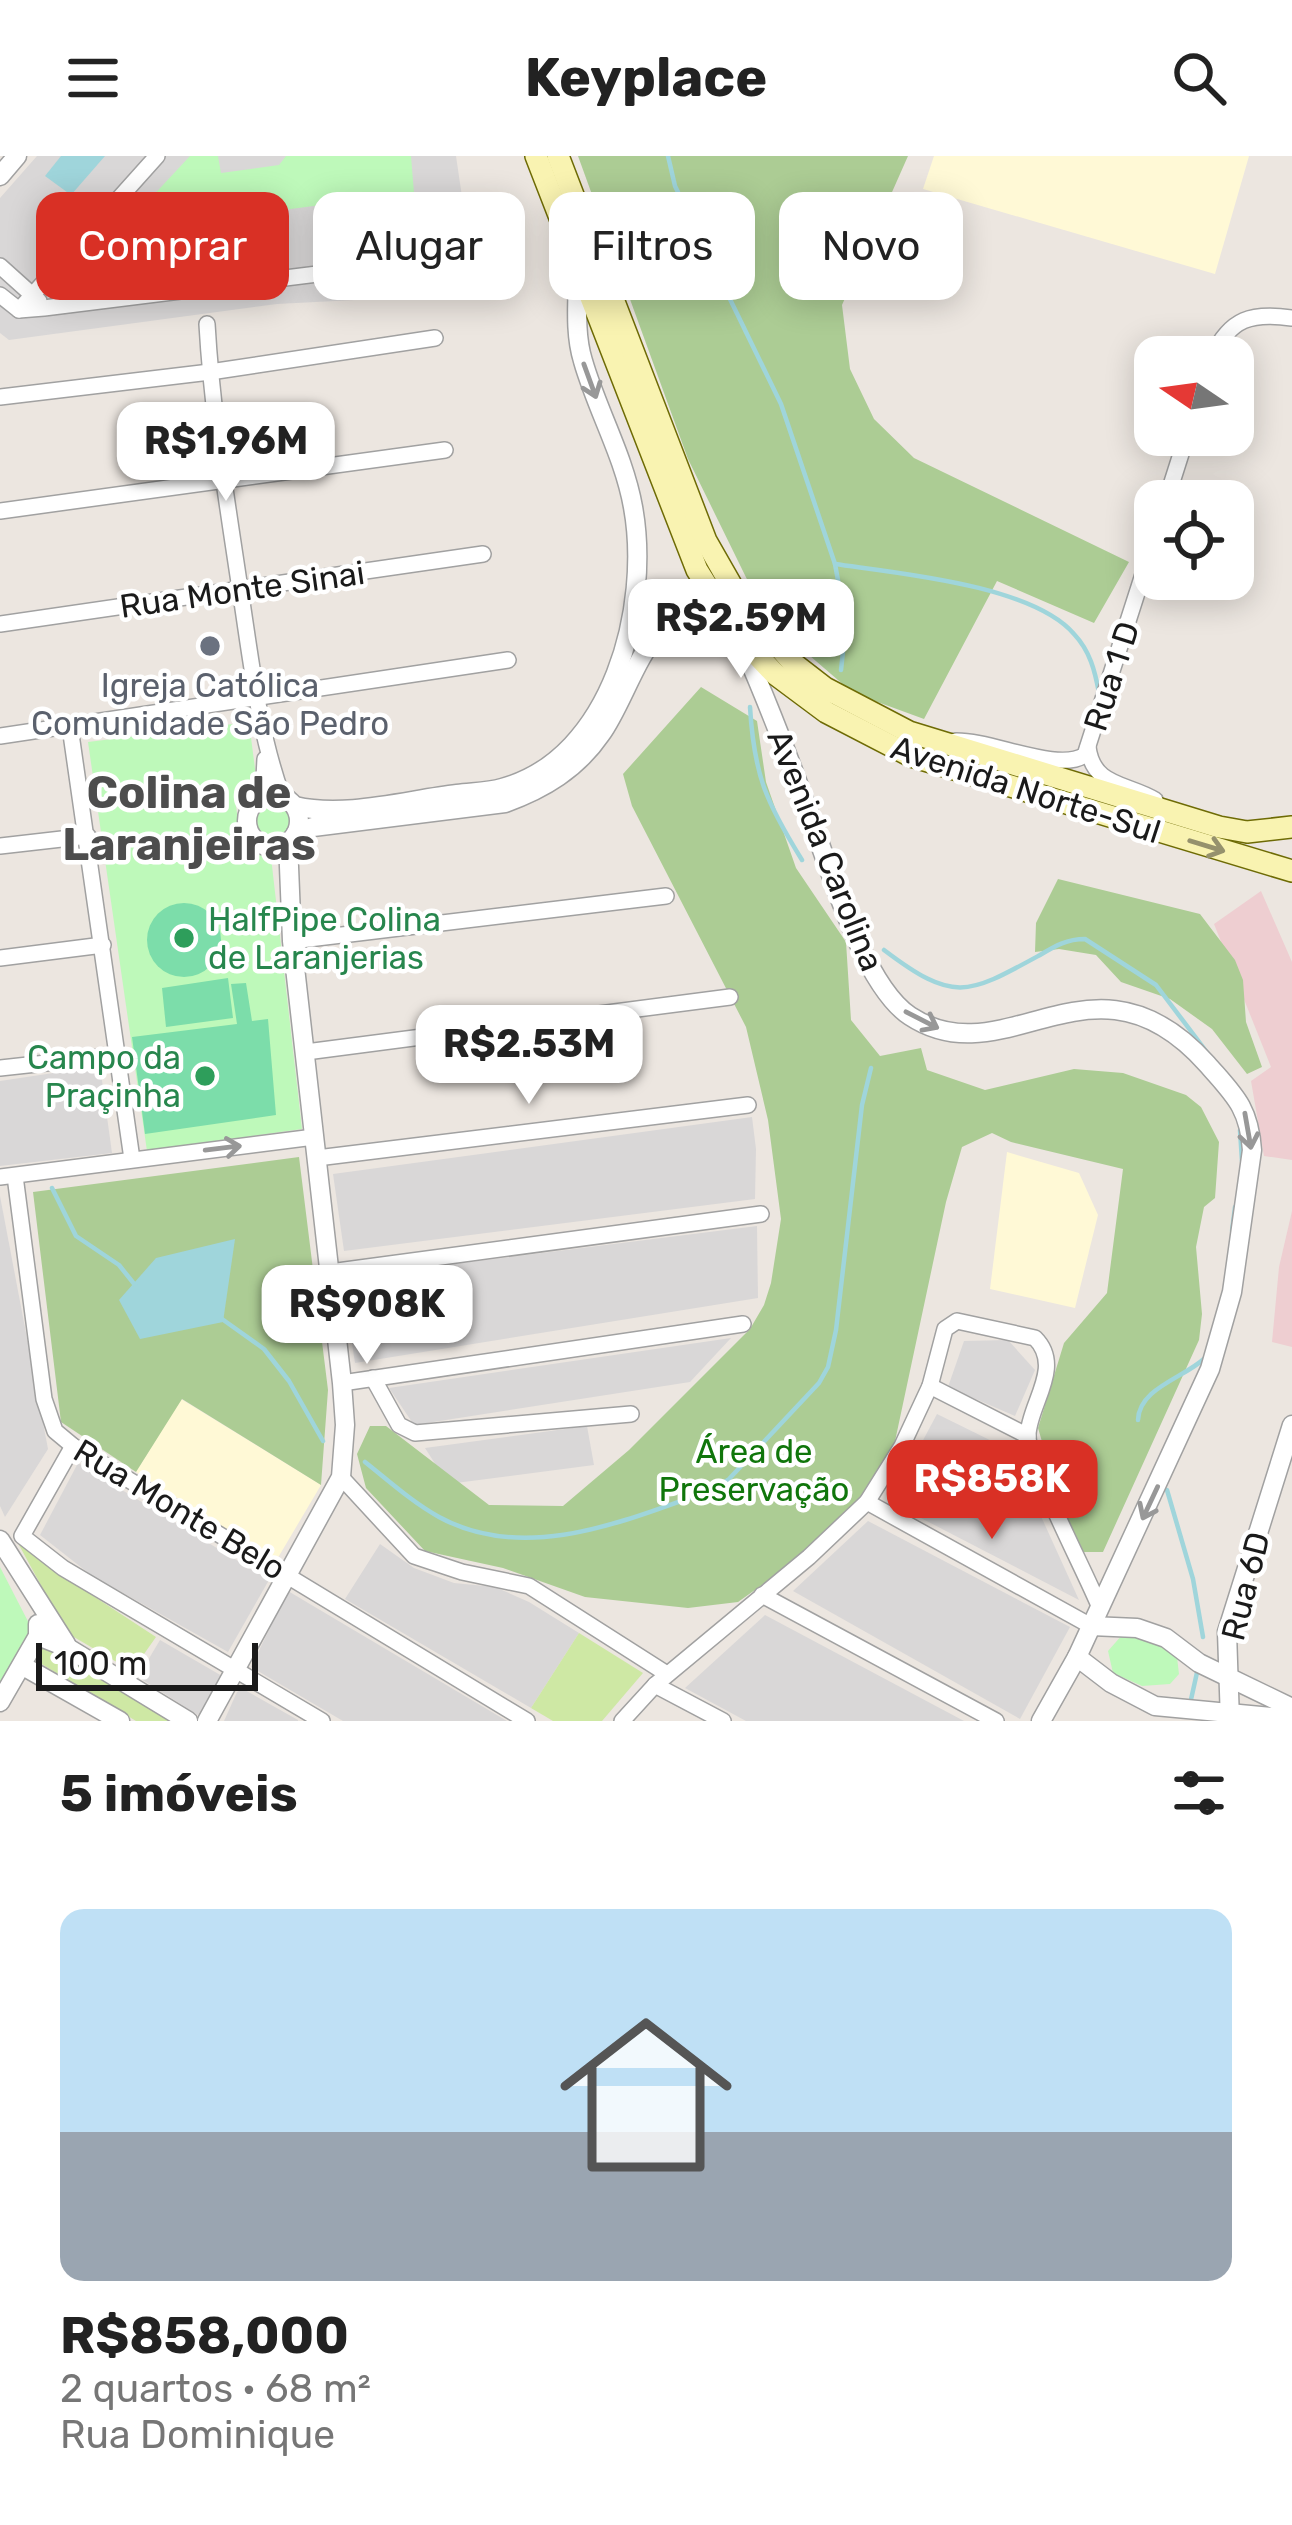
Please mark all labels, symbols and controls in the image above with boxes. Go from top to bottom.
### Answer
icon: menu [60,45,126,111]
icon: search [1166,45,1232,111]
text: Keyplace [525,46,767,110]
chip: Comprar [36,192,289,300]
chip: Alugar [313,192,525,300]
chip: Filtros [549,192,755,300]
chip: Novo [779,192,963,300]
north arrow [1134,336,1254,456]
map controls [1134,336,1254,600]
one-way arrow [581,362,602,399]
pin: R$1.96M [115,402,337,504]
text: R$1.96M [144,418,308,464]
button: locate [1134,480,1254,600]
street label: Rua Monte Sinai [117,553,367,626]
pin: R$2.59M [630,579,852,681]
text: R$2.59M [655,595,827,641]
street label: Rua 1 D [1076,617,1147,736]
marker: Igreja Católica Comunidade São Pedro [197,633,223,659]
place label: Igreja Católica Comunidade São Pedro [31,666,389,743]
street label: Avenida Carolina [759,724,892,977]
street label: Avenida Norte-Sul [886,728,1165,851]
district label: Colina de Laranjeiras [62,766,316,871]
one-way arrow [1187,836,1225,858]
place label: HalfPipe Colina de Laranjerias [208,900,441,977]
marker: HalfPipe Colina de Laranjerias [171,925,197,951]
pin: R$2.53M [418,1005,640,1107]
one-way arrow [903,1009,939,1032]
text: R$2.53M [443,1021,615,1067]
place label: Campo da Praçinha [27,1038,181,1115]
marker: Campo da Praçinha [192,1063,218,1089]
one-way arrow [1238,1110,1260,1149]
one-way arrow [203,1137,242,1159]
pin: R$908K [269,1265,465,1367]
text: R$908K [289,1281,445,1327]
street label: Rua Monte Belo [67,1431,292,1588]
park label: Área de Preservação [659,1432,849,1509]
pin: R$858K [894,1440,1090,1542]
text: R$858K [914,1456,1070,1502]
one-way arrow [1138,1484,1160,1520]
street label: Rua 6D [1213,1528,1278,1644]
scale bar [36,1637,258,1690]
text: 100 m [54,1644,147,1683]
icon: filters [1166,1760,1232,1826]
text: 5 imóveis [60,1763,298,1824]
icon: home [538,1987,754,2203]
text: R$858,000 [60,2305,349,2366]
text: 2 quartos · 68 m² [60,2366,371,2412]
text: Rua Dominique [60,2412,335,2458]

